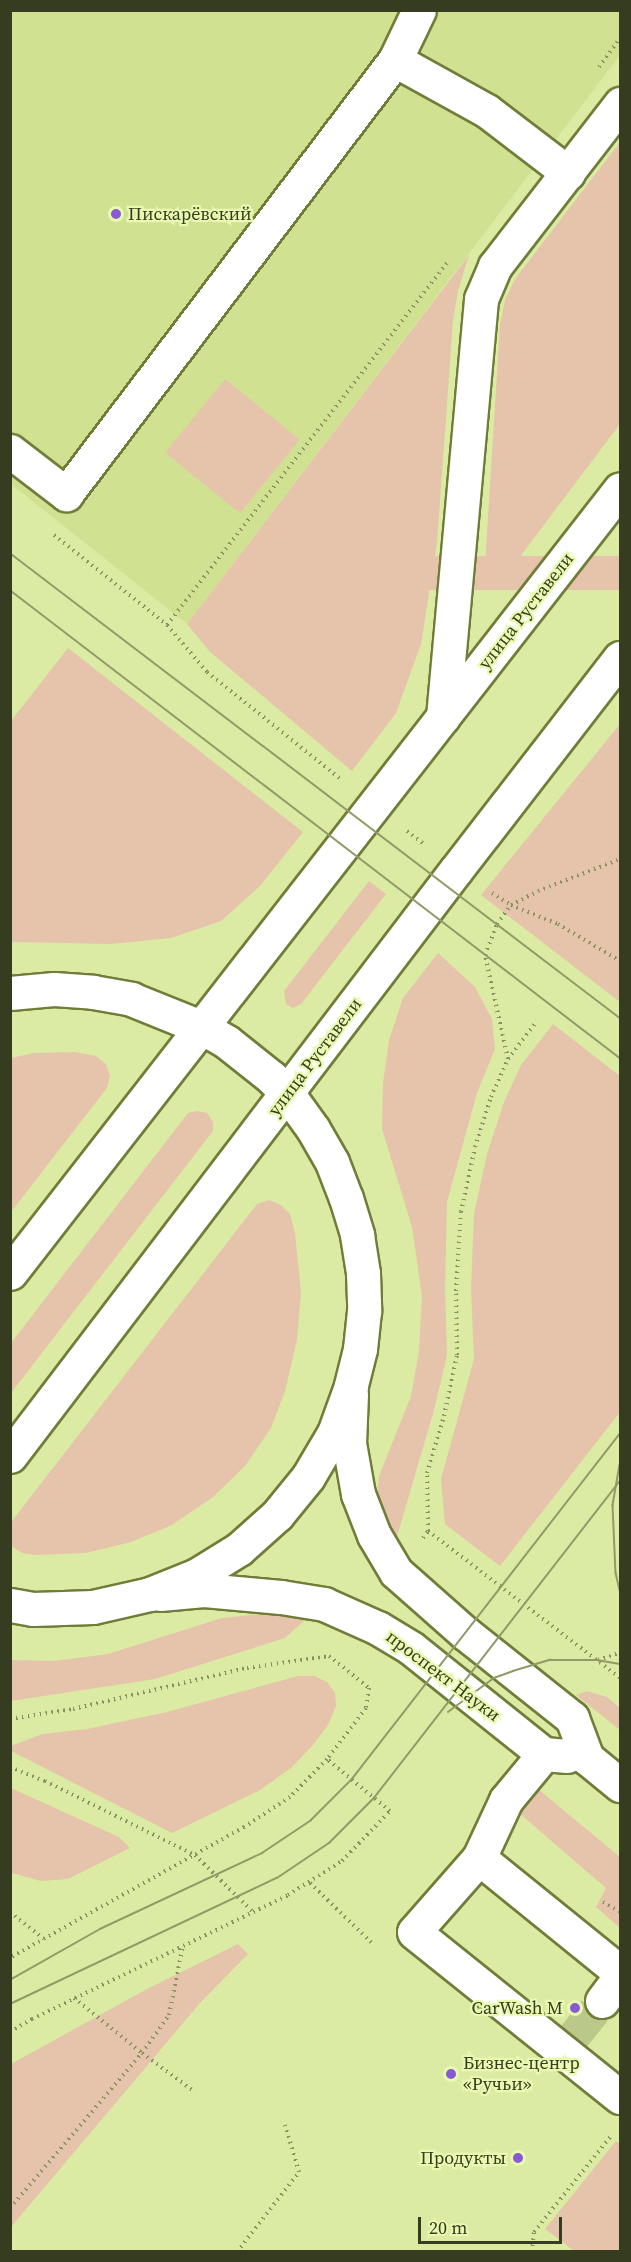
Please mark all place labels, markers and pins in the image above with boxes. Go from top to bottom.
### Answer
place label: Пискарёвский [128,203,252,225]
marker: Пискарёвский [109,207,123,221]
place label: CarWash M [472,1997,563,2019]
marker: CarWash M [568,2001,582,2015]
place label: Бизнес-центр «Ручьи» [463,2053,580,2096]
marker: Бизнес-центр «Ручьи» [444,2067,458,2081]
place label: Продукты [420,2147,506,2169]
marker: Продукты [511,2151,525,2165]

